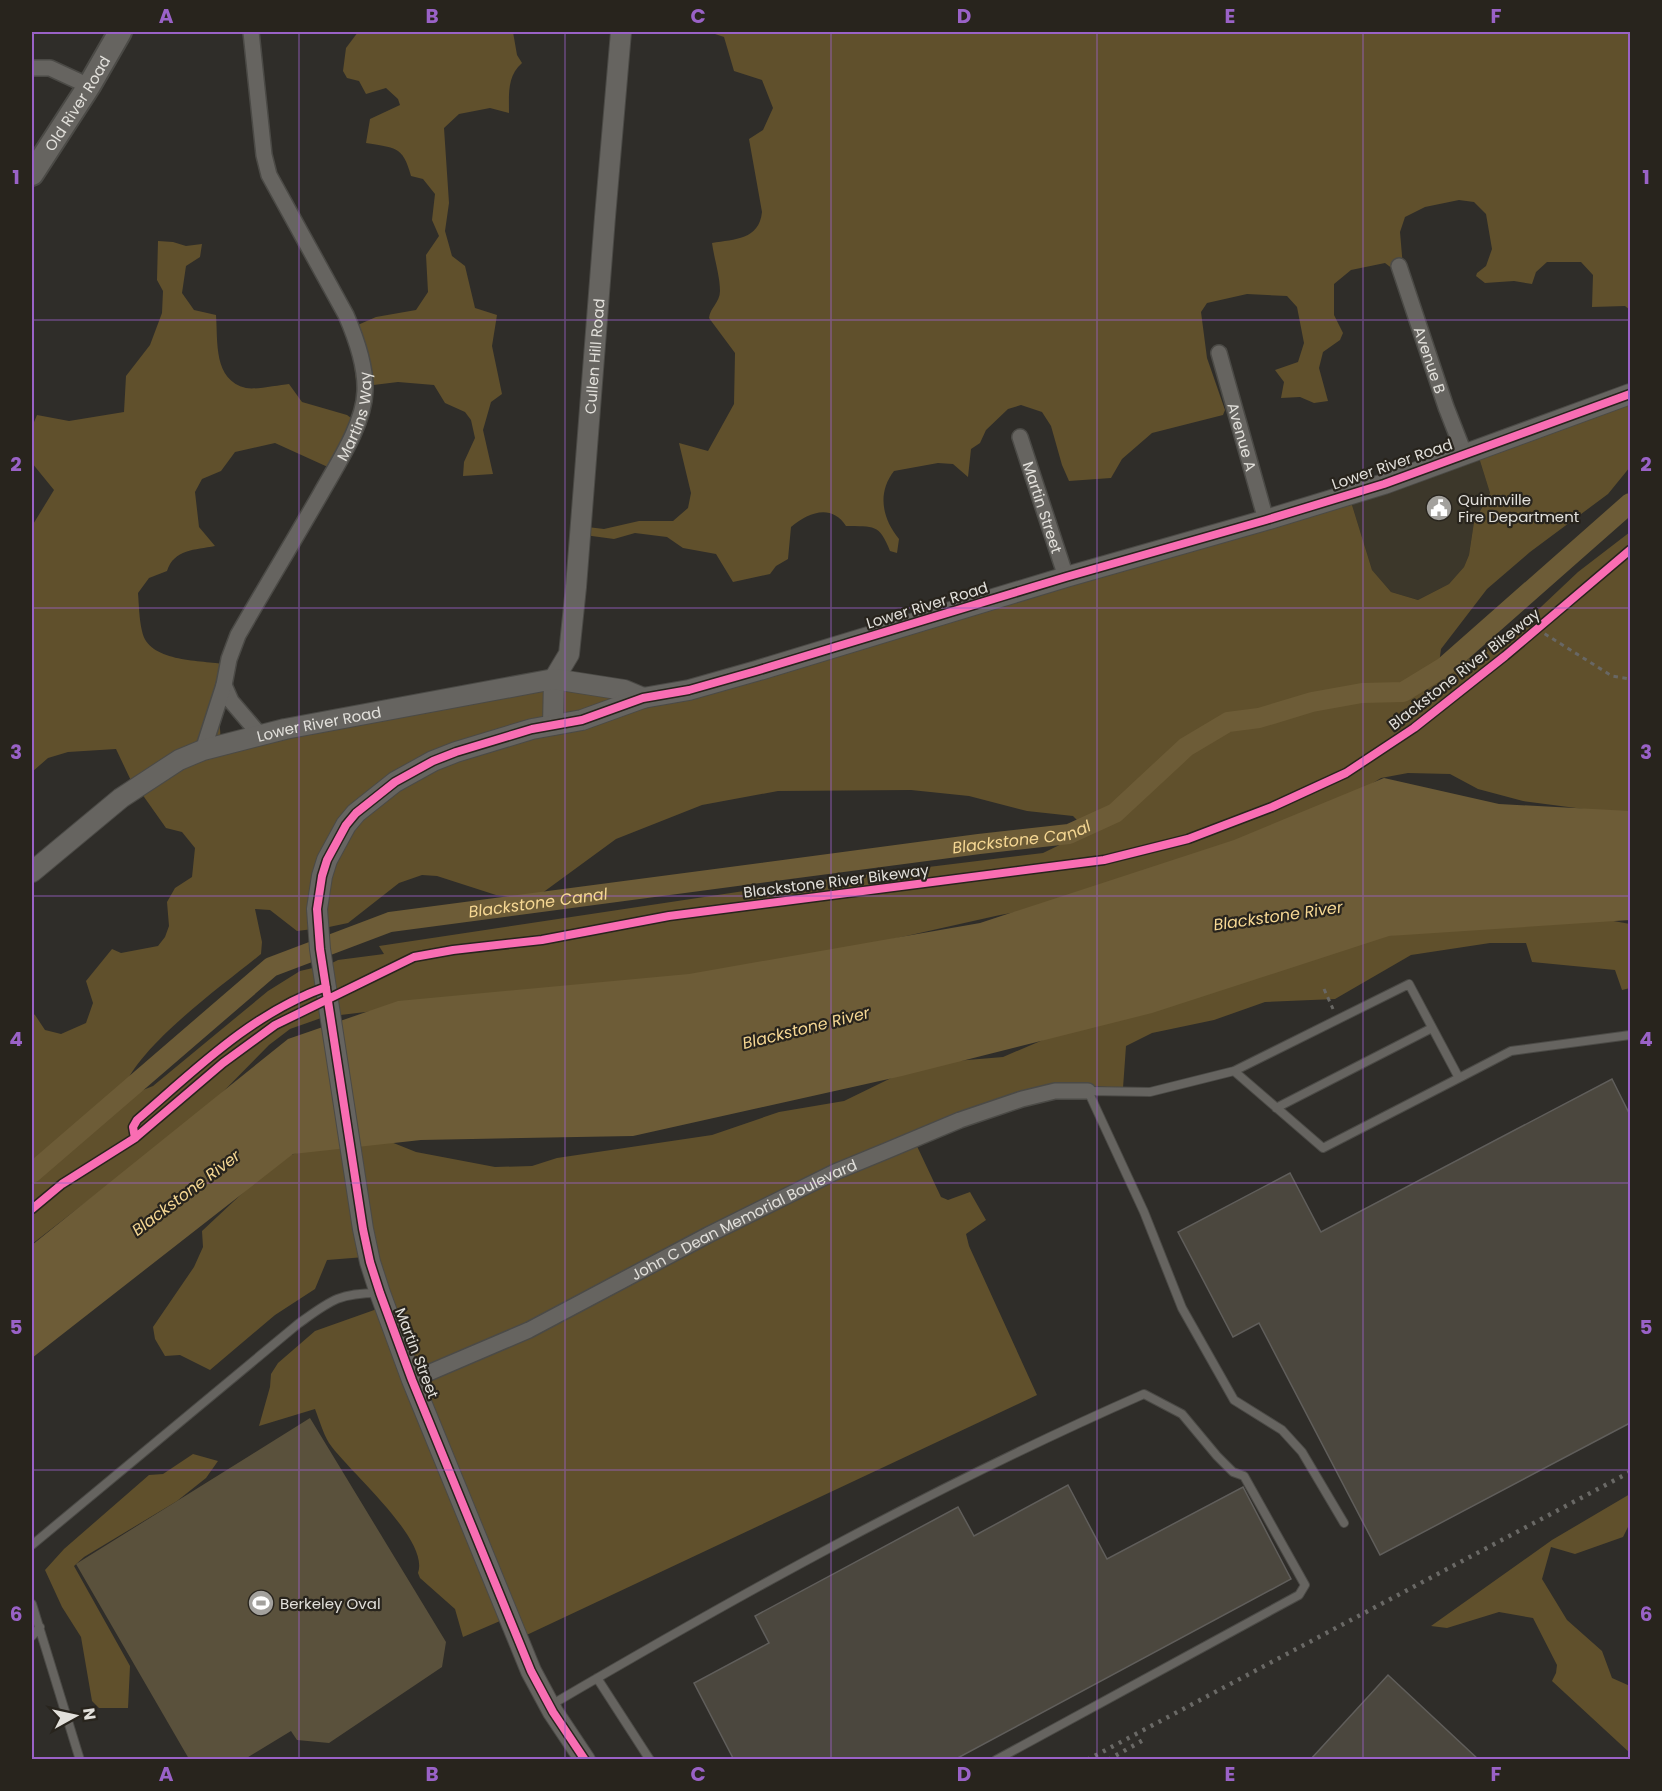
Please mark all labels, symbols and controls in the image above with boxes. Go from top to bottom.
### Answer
text: A [159,2,174,30]
text: B [425,2,439,30]
text: C [690,2,706,30]
text: D [957,2,971,30]
text: E [1225,2,1235,30]
text: F [1491,2,1502,30]
street label: Old River Road [39,52,115,155]
text: 1 [12,163,20,191]
text: 1 [1642,163,1650,191]
street label: Cullen Hill Road [579,298,609,415]
street label: Avenue B [1409,324,1451,396]
street label: Martins Way [331,370,376,464]
street label: Avenue A [1223,400,1262,474]
street label: Lower River Road [1329,433,1455,495]
text: 2 [10,450,22,478]
text: 2 [1640,450,1652,478]
street label: Martin Street [1018,459,1068,556]
place label: Quinnville Fire Department [1458,489,1579,527]
public building icon: Quinnville Fire Department [1424,493,1454,523]
street label: Lower River Road [863,576,991,634]
street label: Blackstone River Bikeway [1384,603,1544,735]
street label: Lower River Road [254,701,383,746]
text: 3 [10,738,22,766]
text: 3 [1640,738,1652,766]
water label: Blackstone Canal [951,814,1094,859]
street label: Blackstone River Bikeway [742,859,930,903]
water label: Blackstone Canal [467,882,609,923]
water label: Blackstone River [1212,895,1345,936]
water label: Blackstone River [740,1001,873,1055]
text: 4 [9,1025,23,1053]
text: 4 [1639,1025,1653,1053]
water label: Blackstone River [127,1144,246,1241]
street label: John C Dean Memorial Boulevard [627,1154,860,1285]
street label: Martin Street [390,1305,444,1401]
text: 5 [10,1313,23,1341]
text: 5 [1640,1313,1653,1341]
sports icon: Berkeley Oval [246,1588,276,1618]
place label: Berkeley Oval [280,1593,381,1614]
text: 6 [10,1600,22,1628]
text: 6 [1640,1600,1652,1628]
north arrow [45,1686,105,1746]
text: N [77,1706,102,1722]
text: A [159,1760,174,1788]
text: B [425,1760,439,1788]
text: C [690,1760,706,1788]
text: D [957,1760,971,1788]
text: E [1225,1760,1235,1788]
text: F [1491,1760,1502,1788]

